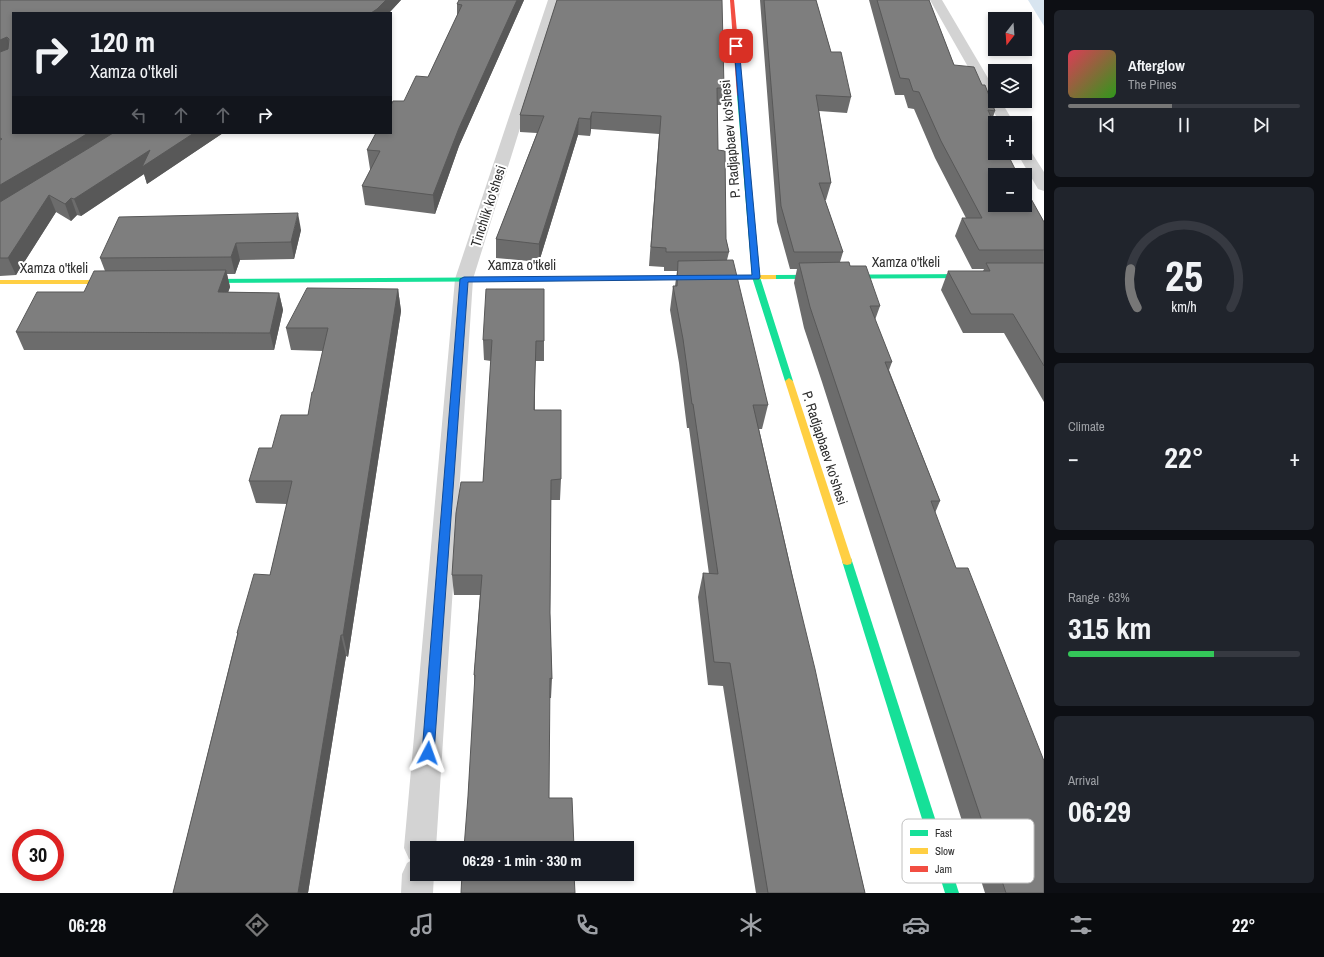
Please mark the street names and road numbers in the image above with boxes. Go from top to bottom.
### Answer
street label: P. Radjapbaev ko'shesi [716,79,744,199]
street label: Tinchlik ko'shesi [466,163,510,249]
street label: Xamza o'tkeli [872,253,940,271]
street label: Xamza o'tkeli [488,256,556,274]
street label: Xamza o'tkeli [20,259,88,277]
street label: P. Radjapbaev ko'shesi [798,389,852,507]

